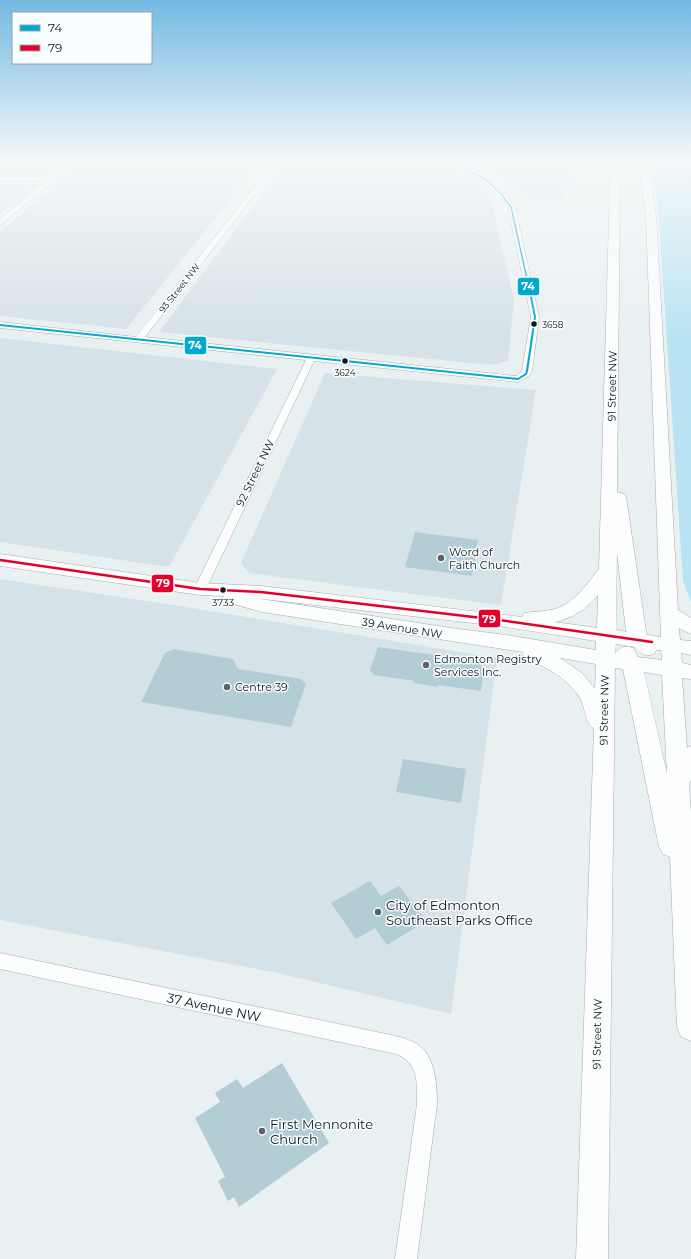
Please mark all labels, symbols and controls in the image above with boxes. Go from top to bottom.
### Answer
legend [12,12,152,64]
text: 74 [48,20,62,35]
text: 79 [48,40,62,55]
street label: 93 Street NW [156,261,202,315]
line badge: 74 [517,277,540,296]
text: 74 [521,279,535,293]
marker: 3658 [529,319,539,329]
place label: 3658 [542,319,564,330]
line badge: 74 [184,336,207,355]
text: 74 [188,338,202,352]
street label: 91 Street NW [604,351,620,421]
marker: 3624 [340,356,350,366]
place label: 3624 [334,367,356,378]
street label: 92 Street NW [233,437,277,509]
place label: Word of Faith Church [449,545,520,572]
marker: Word of Faith Church [436,553,446,563]
line badge: 79 [151,574,174,593]
text: 79 [156,576,170,590]
marker: 3733 [218,585,228,595]
place label: 3733 [212,596,235,609]
line badge: 79 [478,609,501,628]
text: 79 [482,612,496,626]
street label: 39 Avenue NW [361,615,443,641]
place label: Edmonton Registry Services Inc. [434,652,541,679]
marker: Edmonton Registry Services Inc. [421,660,431,670]
street label: 91 Street NW [596,675,612,745]
place label: Centre 39 [235,680,288,694]
marker: Centre 39 [222,682,232,692]
place label: City of Edmonton Southeast Parks Office [386,897,533,928]
marker: City of Edmonton Southeast Parks Office [373,907,383,917]
street label: 37 Avenue NW [166,989,262,1025]
street label: 91 Street NW [589,999,605,1069]
place label: First Mennonite Church [270,1116,373,1147]
marker: First Mennonite Church [257,1126,267,1136]

